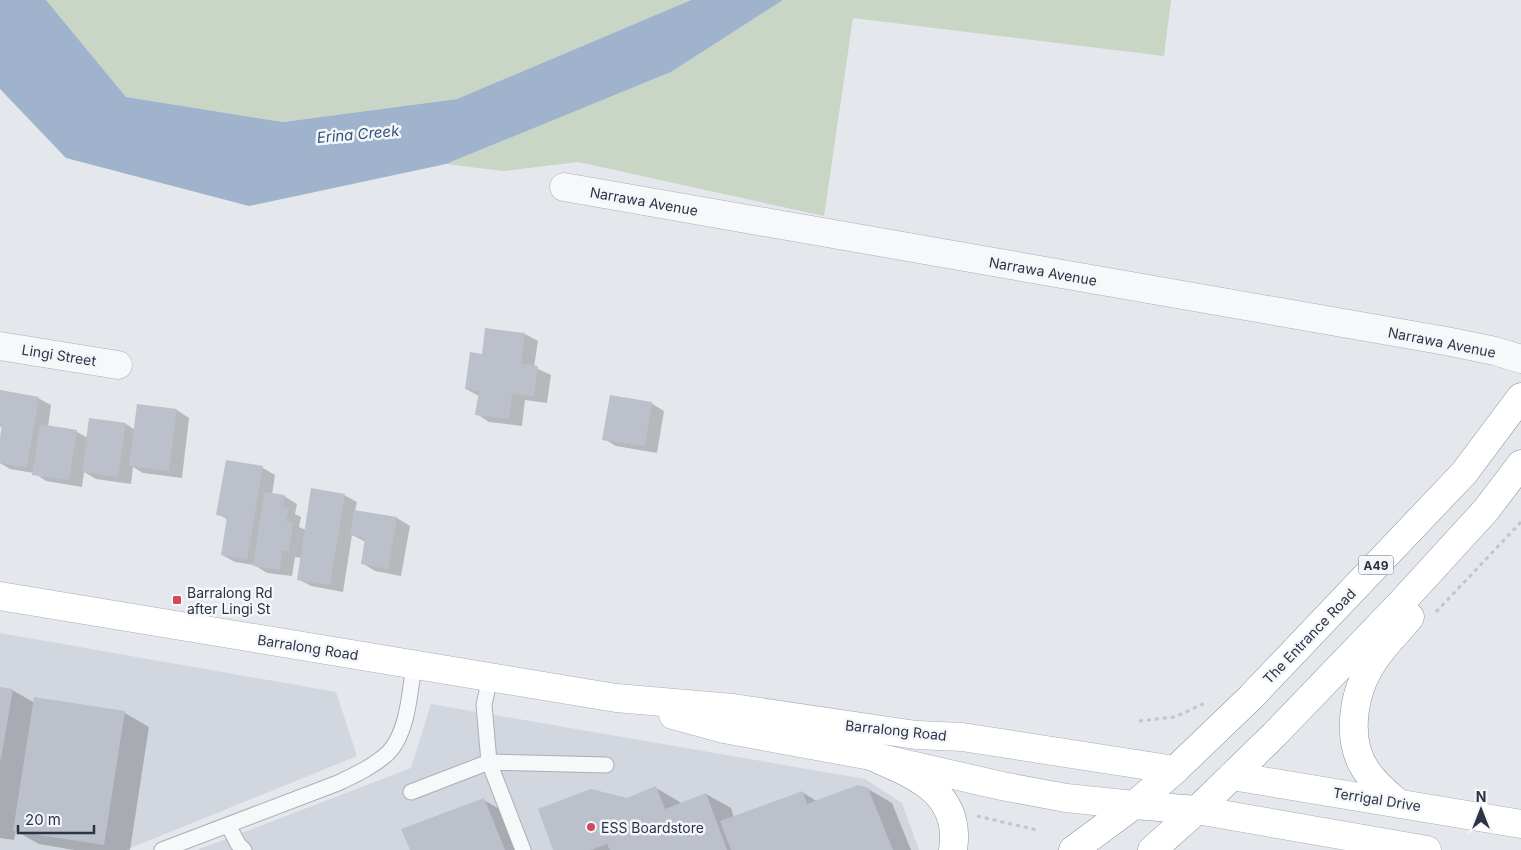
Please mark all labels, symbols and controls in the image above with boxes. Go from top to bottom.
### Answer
water label: Erina Creek [316,121,401,147]
street label: Narrawa Avenue [589,183,699,219]
street label: Narrawa Avenue [988,253,1098,289]
street label: Narrawa Avenue [1387,323,1497,361]
street label: Lingi Street [21,341,98,369]
road number: A49 [1358,556,1394,574]
place label: Barralong Rd after Lingi St [187,584,273,617]
street label: The Entrance Road [1259,585,1359,687]
marker: Barralong Rd after Lingi St [171,594,183,606]
street label: Barralong Road [256,631,360,663]
street label: Barralong Road [844,716,948,744]
street label: Terrigal Drive [1332,784,1422,814]
north arrow [1456,785,1506,835]
text: N [1476,788,1486,805]
scale bar [18,802,94,834]
text: 20 m [25,810,61,829]
place label: ESS Boardstore [601,819,704,836]
marker: ESS Boardstore [585,821,597,833]

